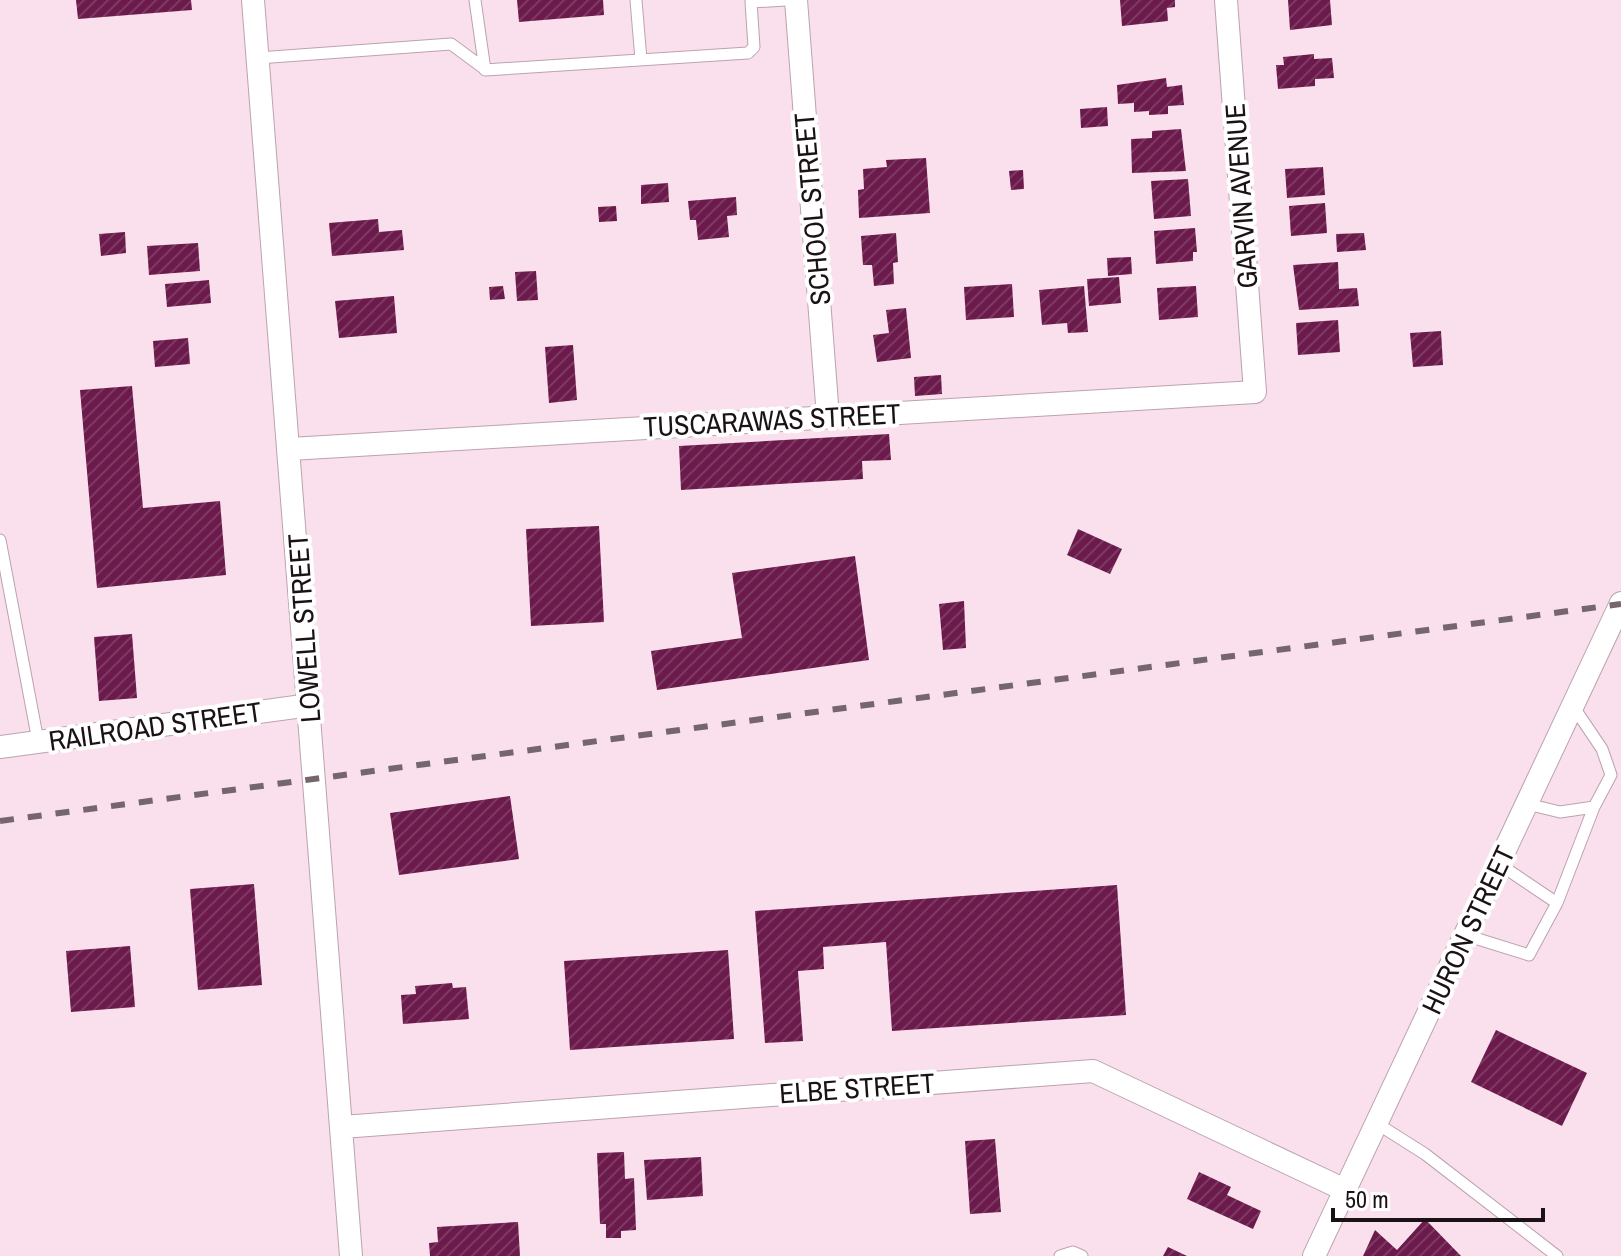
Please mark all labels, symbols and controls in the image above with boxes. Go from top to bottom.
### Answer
street label: GARVIN AVENUE [1216,102,1266,290]
street label: SCHOOL STREET [785,111,839,307]
street label: TUSCARAWAS STREET [643,394,901,446]
street label: LOWELL STREET [278,532,330,724]
street label: RAILROAD STREET [46,692,264,760]
street label: HURON STREET [1413,840,1523,1020]
street label: ELBE STREET [778,1064,936,1112]
scale bar [1333,1172,1543,1222]
text: 50 m [1345,1183,1389,1215]

